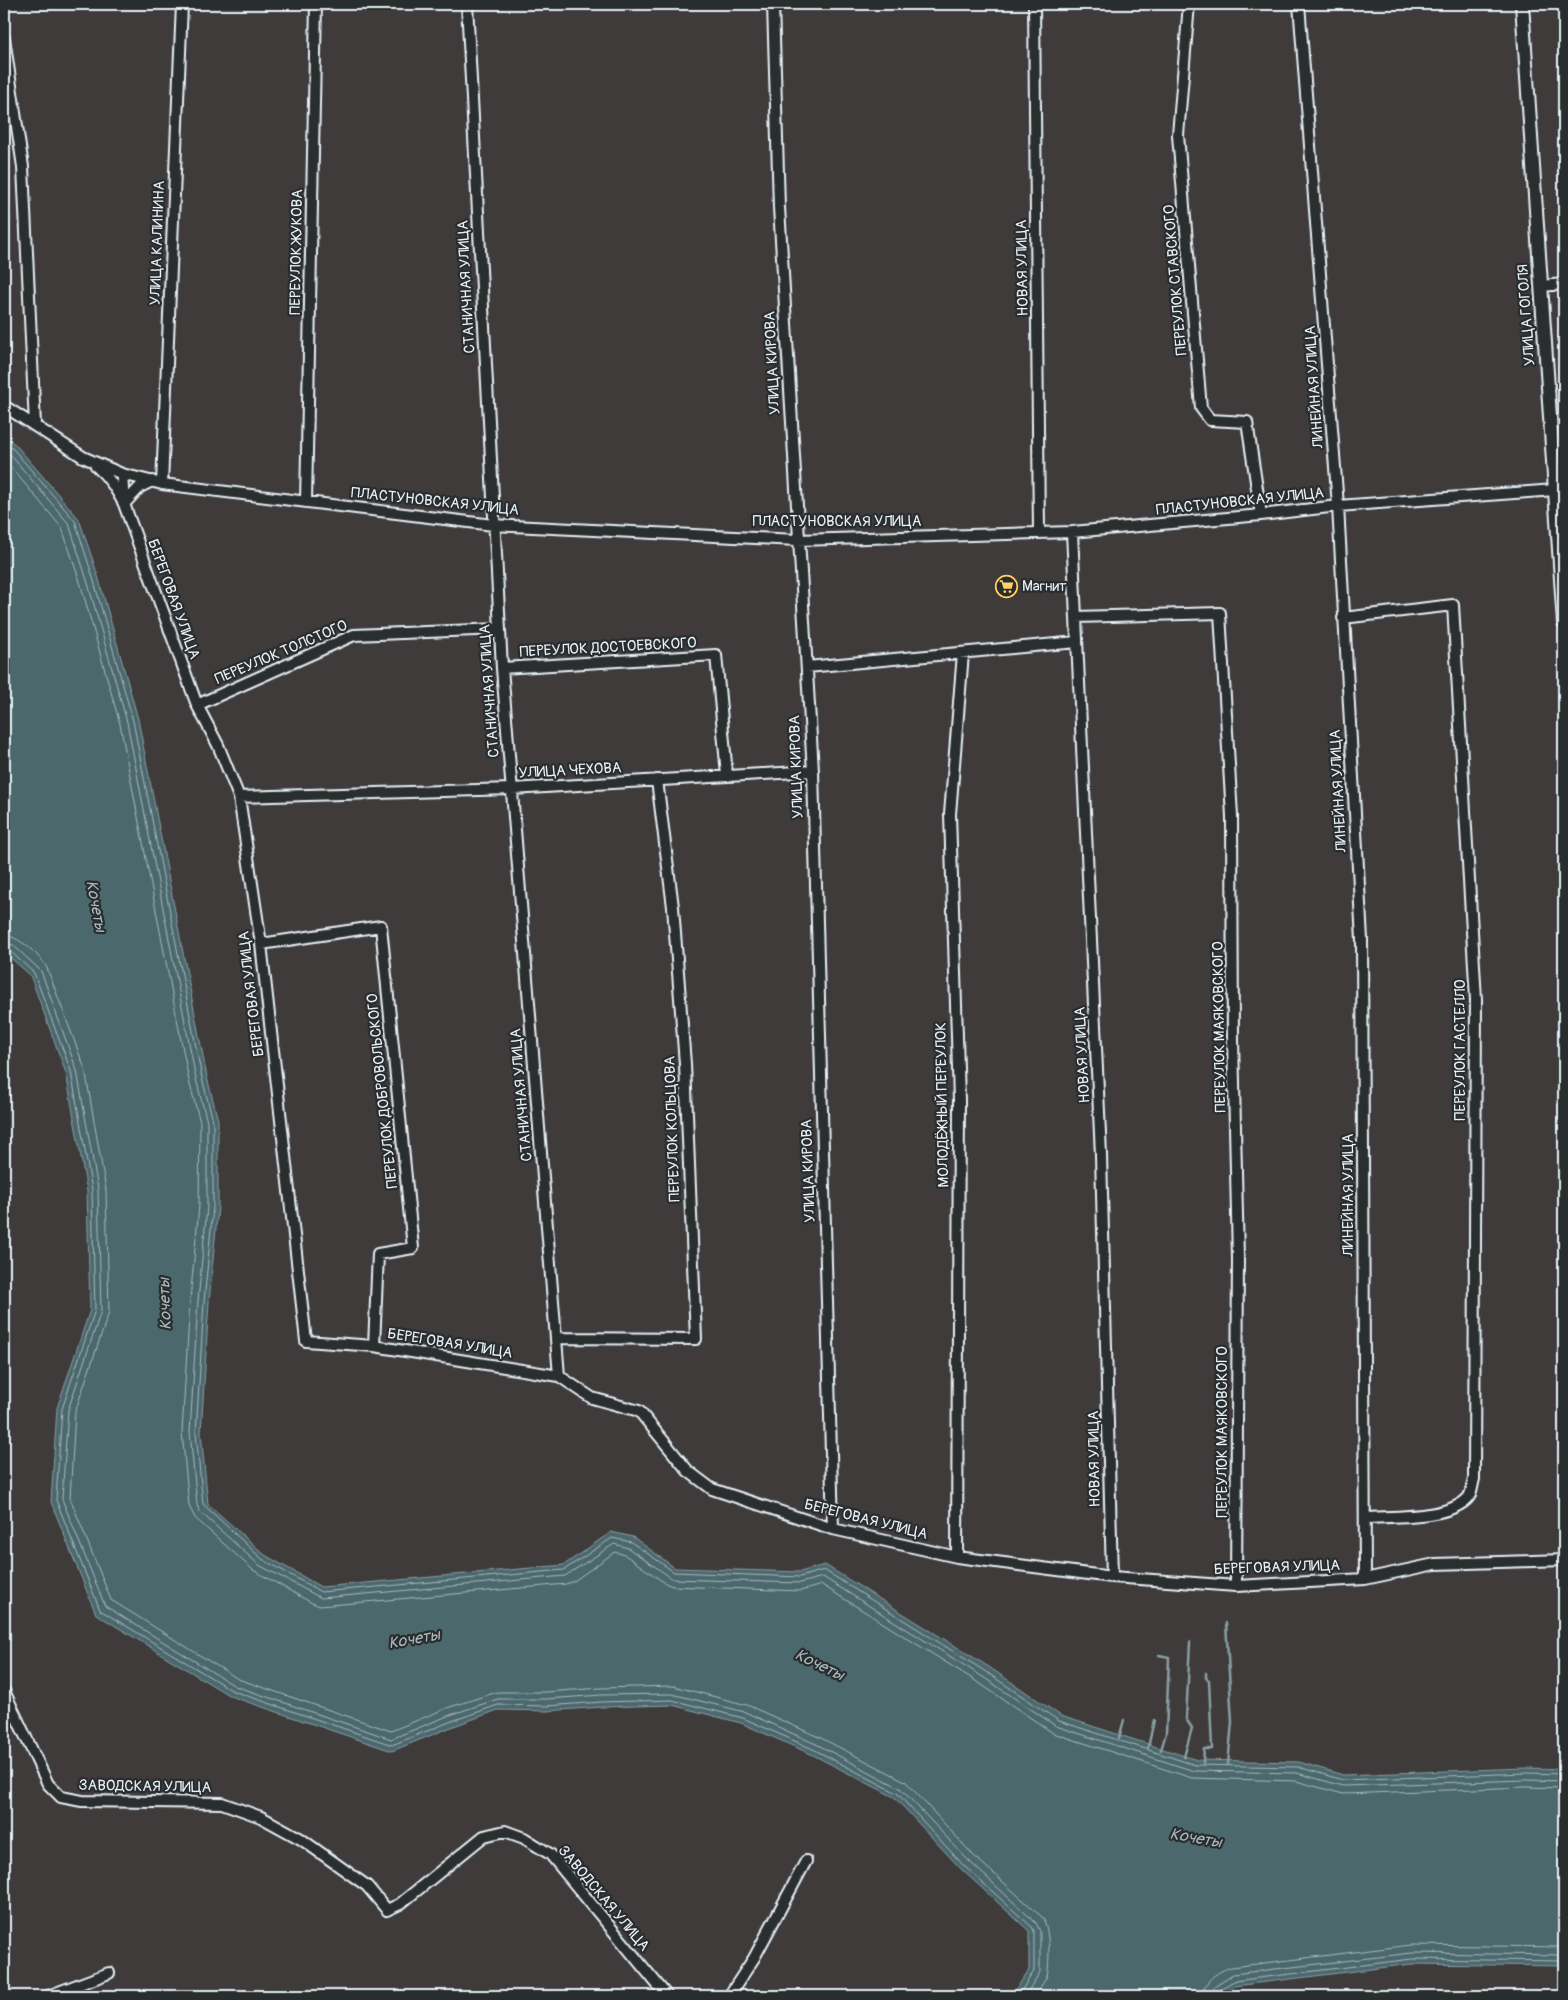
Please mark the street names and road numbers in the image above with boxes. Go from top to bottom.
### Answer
street label: УЛИЦА КАЛИНИНА [146,180,169,306]
street label: ПЕРЕУЛОК ЖУКОВА [286,189,307,315]
street label: ПЕРЕУЛОК СТАВСКОГО [1159,204,1192,356]
street label: НОВАЯ УЛИЦА [1012,219,1033,316]
street label: СТАНИЧНАЯ УЛИЦА [454,220,479,354]
street label: УЛИЦА ГОГОЛЯ [1513,264,1540,366]
street label: УЛИЦА КИРОВА [760,311,785,415]
street label: ЛИНЕЙНАЯ УЛИЦА [1301,325,1328,450]
street label: ПЛАСТУНОВСКАЯ УЛИЦА [350,483,520,520]
street label: ПЛАСТУНОВСКАЯ УЛИЦА [1155,483,1325,520]
street label: ПЛАСТУНОВСКАЯ УЛИЦА [753,512,922,531]
street label: БЕРЕГОВАЯ УЛИЦА [143,537,204,662]
street label: ПЕРЕУЛОК ТОЛСТОГО [212,616,350,689]
street label: СТАНИЧНАЯ УЛИЦА [475,624,504,758]
street label: ПЕРЕУЛОК ДОСТОЕВСКОГО [519,633,697,662]
street label: УЛИЦА КИРОВА [785,715,808,819]
street label: ЛИНЕЙНАЯ УЛИЦА [1326,729,1351,854]
street label: УЛИЦА ЧЕХОВА [518,758,622,783]
street label: БЕРЕГОВАЯ УЛИЦА [234,930,269,1058]
street label: ПЕРЕУЛОК МАЯКОВСКОГО [1209,941,1230,1113]
street label: ПЕРЕУЛОК ГАСТЕЛЛО [1451,979,1470,1121]
street label: ПЕРЕУЛОК ДОБРОВОЛЬСКОГО [363,992,402,1189]
street label: НОВАЯ УЛИЦА [1070,1006,1095,1104]
street label: МОЛОДЁЖНЫЙ ПЕРЕУЛОК [932,1022,953,1188]
street label: СТАНИЧНАЯ УЛИЦА [506,1027,537,1162]
street label: ПЕРЕУЛОК КОЛЬЦОВА [660,1055,685,1202]
street label: УЛИЦА КИРОВА [797,1119,820,1223]
street label: ЛИНЕЙНАЯ УЛИЦА [1339,1133,1358,1257]
street label: БЕРЕГОВАЯ УЛИЦА [386,1324,514,1363]
street label: ПЕРЕУЛОК МАЯКОВСКОГО [1213,1346,1232,1518]
street label: НОВАЯ УЛИЦА [1084,1410,1105,1507]
street label: БЕРЕГОВАЯ УЛИЦА [802,1495,930,1544]
street label: БЕРЕГОВАЯ УЛИЦА [1214,1556,1341,1579]
street label: ЗАВОДСКАЯ УЛИЦА [78,1776,212,1797]
street label: ЗАВОДСКАЯ УЛИЦА [554,1841,654,1955]

